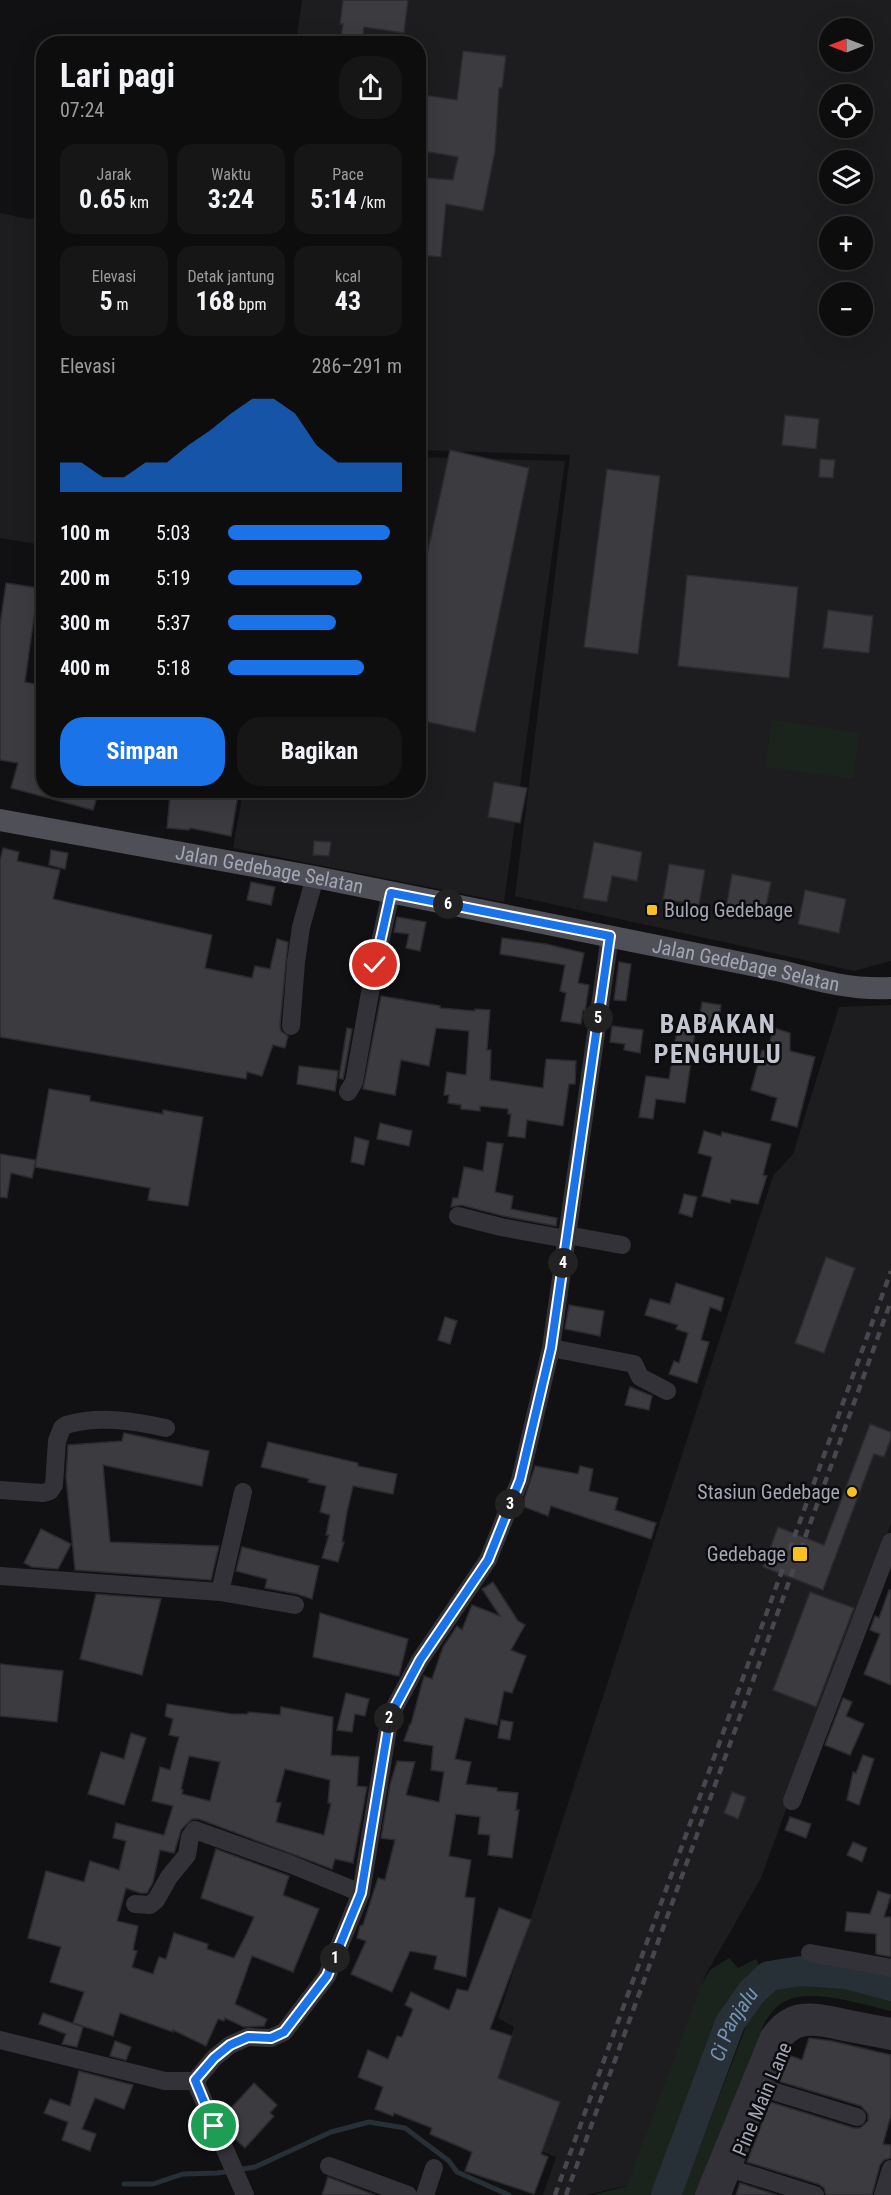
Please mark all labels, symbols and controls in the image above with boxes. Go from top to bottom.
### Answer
north arrow [819,18,873,72]
map controls [819,18,873,336]
text: Lari pagi [60,56,175,95]
button: share [339,56,402,119]
button: locate [819,84,873,138]
text: 07:24 [60,98,104,122]
button: layers [819,150,873,204]
text: Jarak [97,165,131,184]
text: Waktu [211,165,251,184]
text: Pace [332,165,364,184]
text: 0.65 [79,184,126,214]
text: 3:24 [208,184,254,214]
text: 5:14 [310,184,357,214]
text: km [126,193,149,212]
text: /km [357,193,386,212]
button: + [819,216,873,270]
text: Elevasi [92,267,136,286]
text: Detak jantung [187,267,275,286]
text: kcal [335,267,361,286]
button: − [819,282,873,336]
text: 5 [100,286,113,316]
text: 168 [196,286,235,316]
text: 43 [335,286,361,316]
text: m [113,295,128,314]
text: bpm [235,295,266,314]
text: Elevasi [60,354,115,378]
text: 286–291 m [312,354,402,378]
text: 100 m [60,521,110,545]
text: 5:03 [156,521,190,545]
text: 200 m [60,566,110,590]
text: 5:19 [156,566,190,590]
text: 300 m [60,611,110,635]
text: 5:37 [156,611,190,635]
text: 400 m [60,656,110,680]
text: 5:18 [156,656,190,680]
button: Simpan [60,717,225,786]
button: Bagikan [237,717,402,786]
street label: Jalan Gedebage Selatan [174,840,366,898]
pin: 6 [433,889,463,919]
text: 6 [444,894,452,913]
place label: Bulog Gedebage [664,898,793,922]
marker: Bulog Gedebage [645,903,659,917]
street label: Jalan Gedebage Selatan [650,933,841,996]
pin [349,939,400,990]
icon: check [358,948,391,981]
pin: 5 [583,1003,613,1033]
text: 5 [594,1008,602,1027]
district label: BABAKAN PENGHULU [654,1009,782,1069]
pin: 4 [548,1248,578,1278]
text: 4 [559,1253,567,1272]
place label: Stasiun Gedebage [697,1480,840,1504]
marker: Stasiun Gedebage [845,1485,859,1499]
pin: 3 [495,1489,525,1519]
text: 3 [506,1494,514,1513]
place label: Gedebage [707,1542,786,1566]
marker: Gedebage [791,1545,809,1563]
pin: 2 [374,1703,404,1733]
text: 2 [385,1708,393,1727]
pin: 1 [320,1943,350,1973]
text: 1 [331,1948,339,1967]
water label: Ci Panjalu [705,1983,763,2065]
street label: Pine Main Lane [727,2039,797,2159]
pin [188,2100,239,2151]
icon: arrive [197,2109,230,2142]

